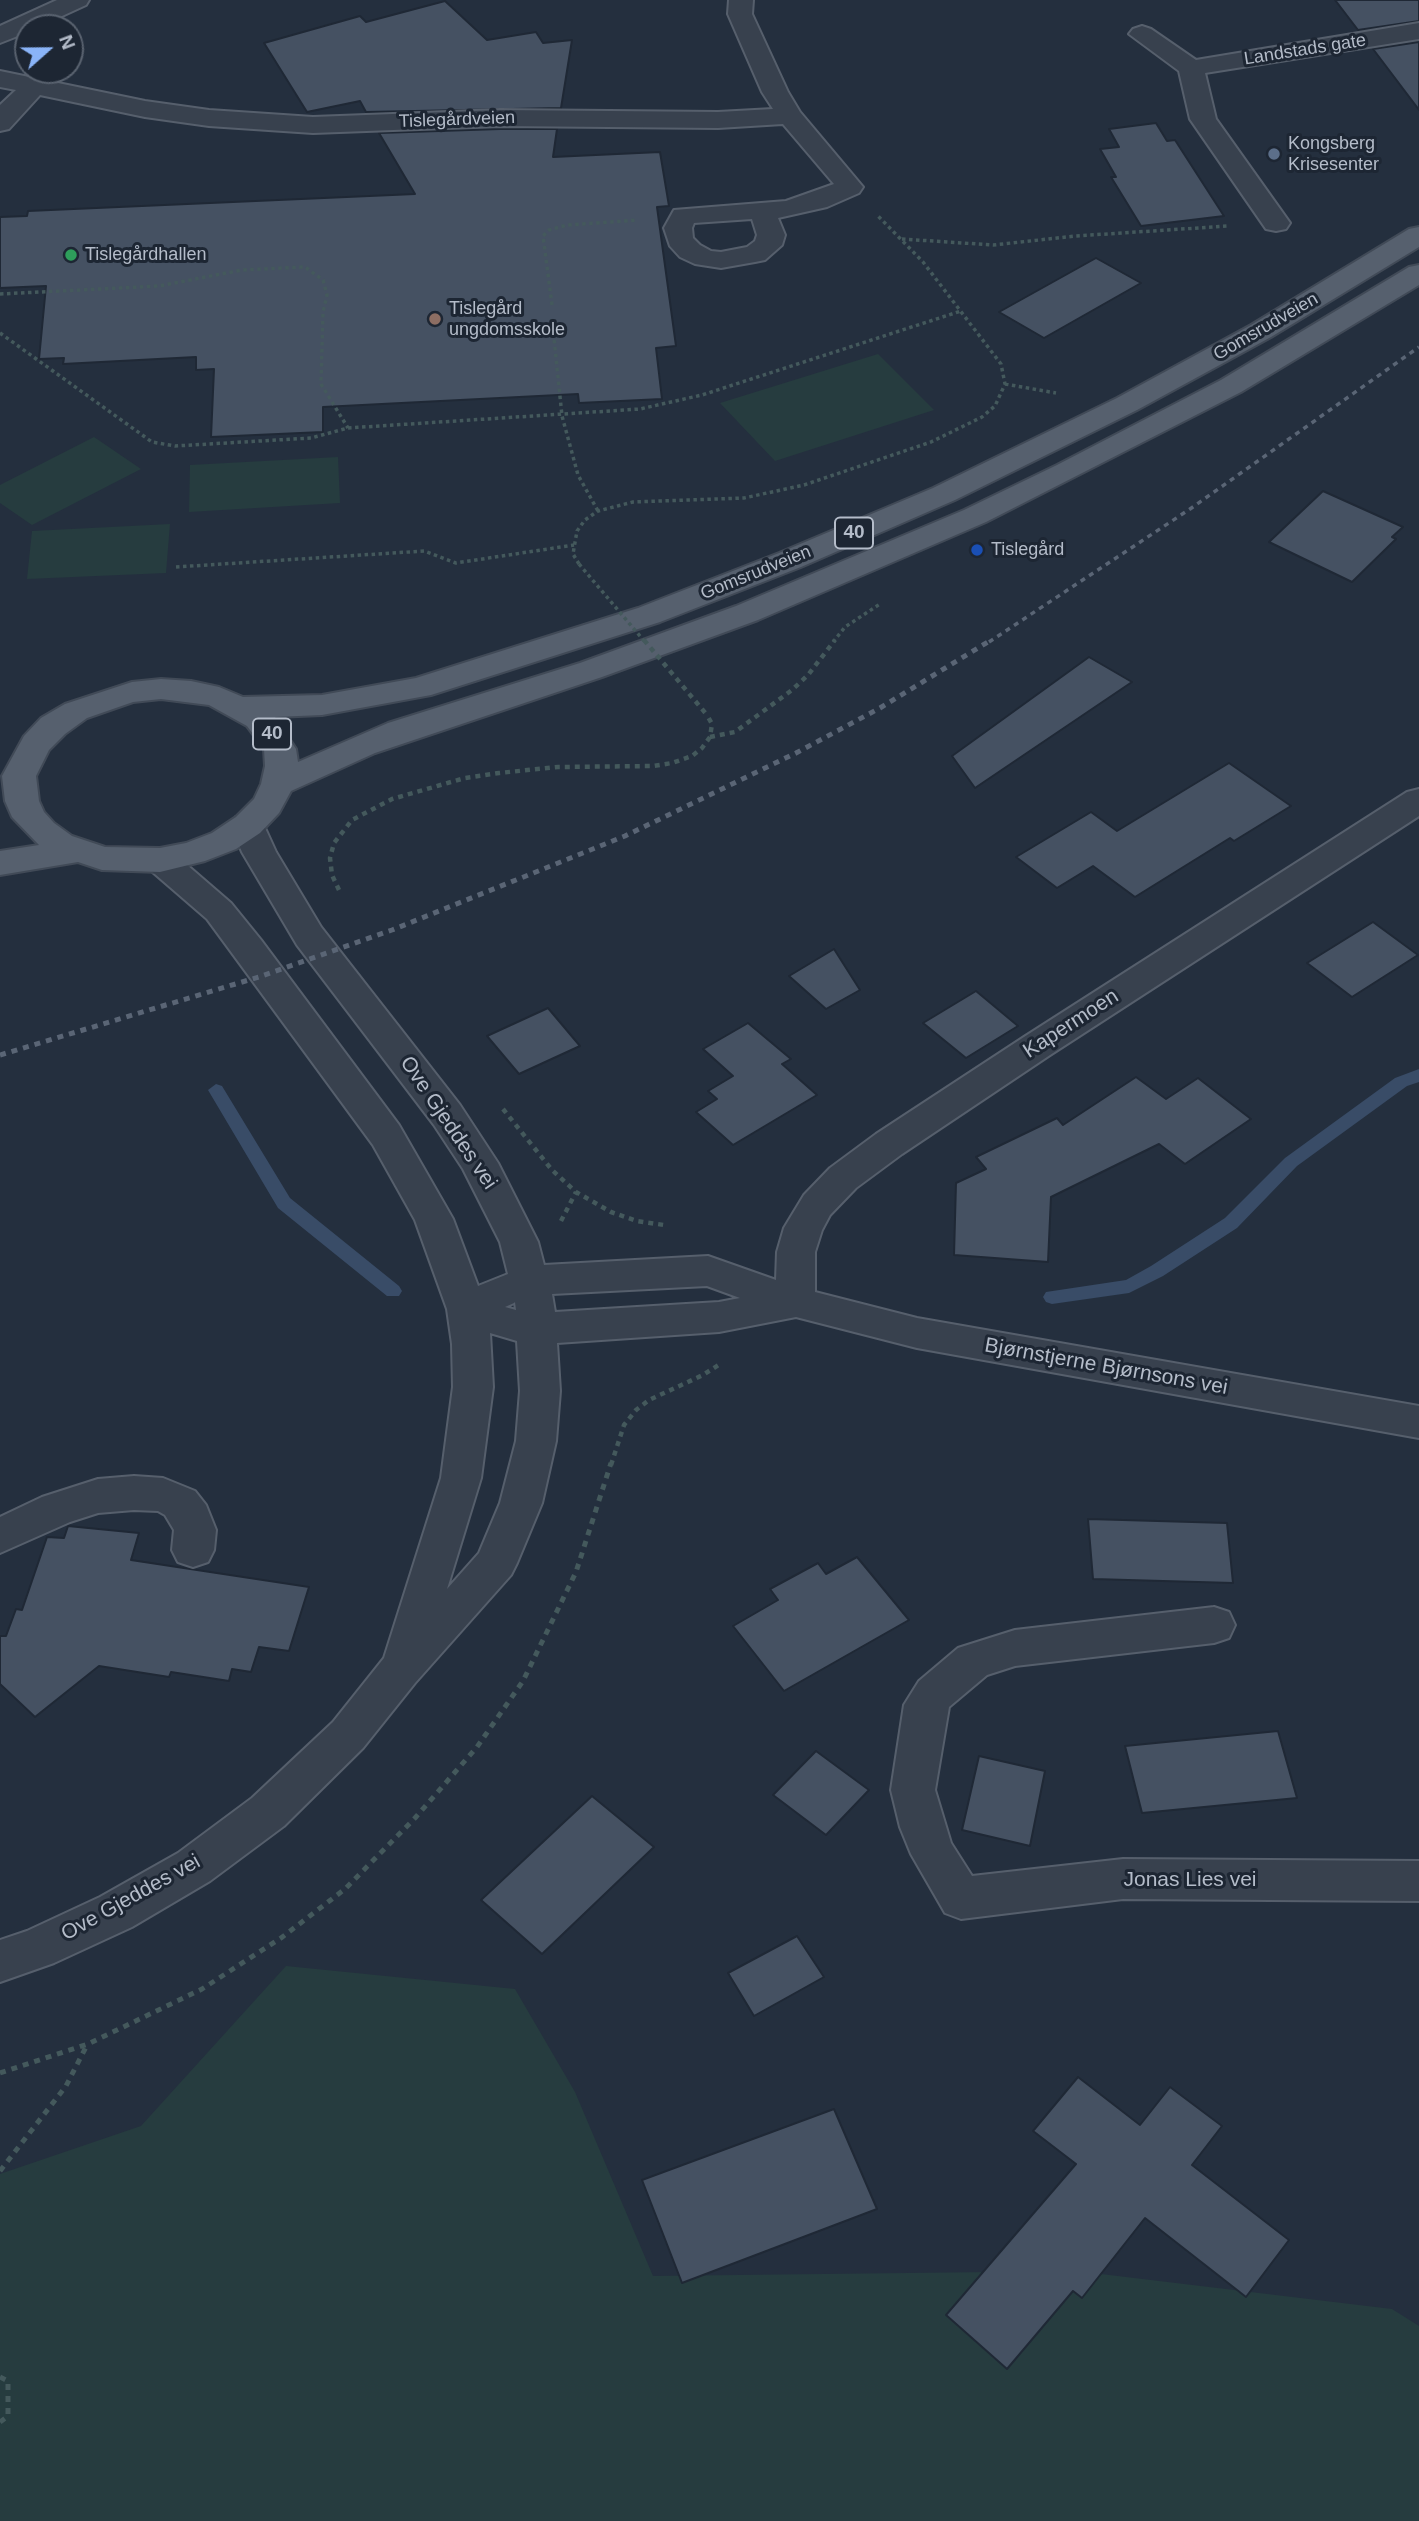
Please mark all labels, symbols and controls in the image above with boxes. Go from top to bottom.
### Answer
north arrow [14,14,84,84]
street label: Landstads gate [1243,30,1367,70]
text: N [55,32,79,52]
street label: Tislegårdveien [398,107,516,133]
place label: Kongsberg Krisesenter [1288,133,1379,176]
marker: Kongsberg Krisesenter [1266,146,1282,162]
place label: Tislegårdhallen [85,244,206,266]
marker: Tislegårdhallen [63,247,79,263]
street label: Gomsrudveien [1210,288,1322,366]
place label: Tislegård ungdomsskole [449,298,565,340]
marker: Tislegård ungdomsskole [427,311,443,327]
road number: 40 [835,518,873,548]
place label: Tislegård [991,539,1064,561]
street label: Gomsrudveien [698,541,814,605]
marker: Tislegård [969,542,985,558]
road number: 40 [253,719,291,750]
street label: Kapermoen [1019,984,1123,1064]
street label: Ove Gjeddes vei [394,1052,502,1194]
street label: Bjørnstjerne Bjørnsons vei [983,1333,1229,1401]
street label: Ove Gjeddes vei [57,1849,205,1947]
street label: Jonas Lies vei [1123,1867,1257,1893]

